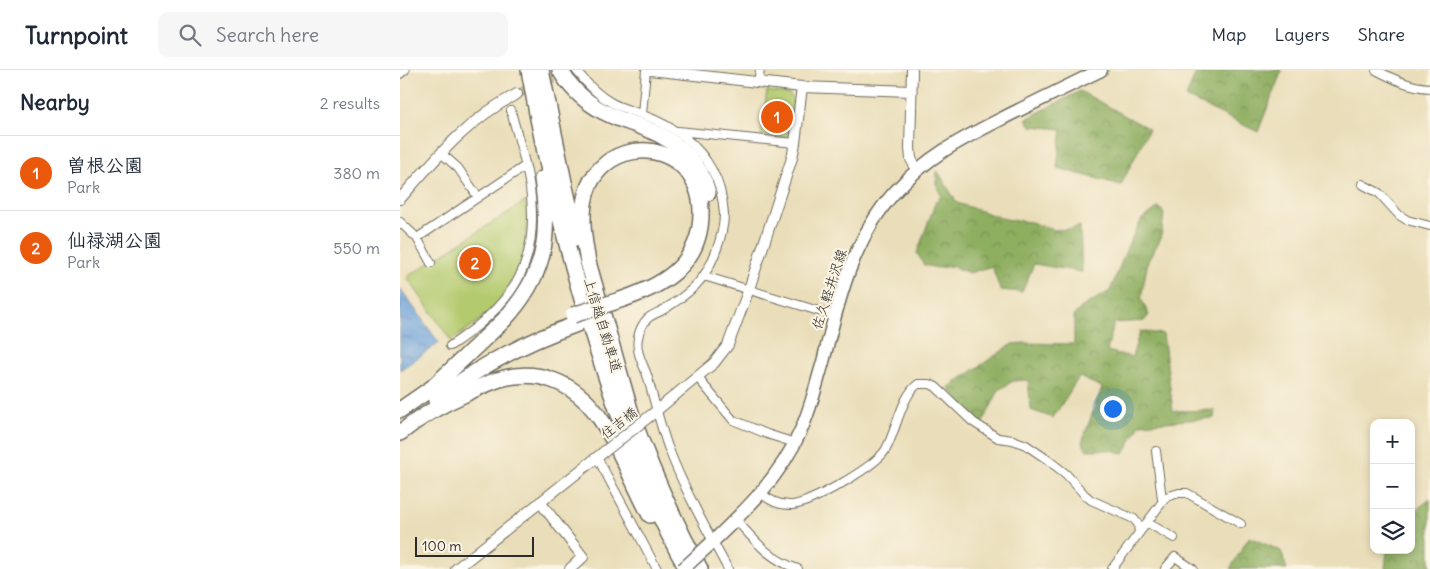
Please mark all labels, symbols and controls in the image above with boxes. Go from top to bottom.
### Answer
search box [158,12,508,57]
text: Turnpoint [25,20,128,50]
icon: search [176,21,204,49]
text: Search here [216,23,319,47]
text: Map [1211,23,1246,46]
text: Layers [1274,23,1330,46]
text: Share [1358,23,1405,46]
text: Nearby [20,89,90,116]
text: 2 results [320,93,380,113]
pin: 1 [761,98,793,136]
text: 曽根公園 [67,153,143,177]
text: 1 [33,163,39,183]
text: 380 m [333,163,380,183]
text: Park [67,177,100,197]
text: 仙禄湖公園 [67,228,162,252]
text: 2 [32,238,40,258]
text: 550 m [333,238,380,258]
pin: 2 [459,244,491,282]
street label: 佐久軽井沢線 [807,246,851,332]
text: Park [67,252,100,272]
street label: 上信越自動車道 [580,276,626,374]
your location [1100,396,1126,422]
street label: 住吉橋 [597,403,641,443]
map controls [1370,419,1415,554]
button: + [1370,419,1415,464]
button: − [1370,464,1415,509]
button: layers [1370,509,1415,554]
scale bar [415,534,534,557]
text: 100 m [422,537,462,555]

